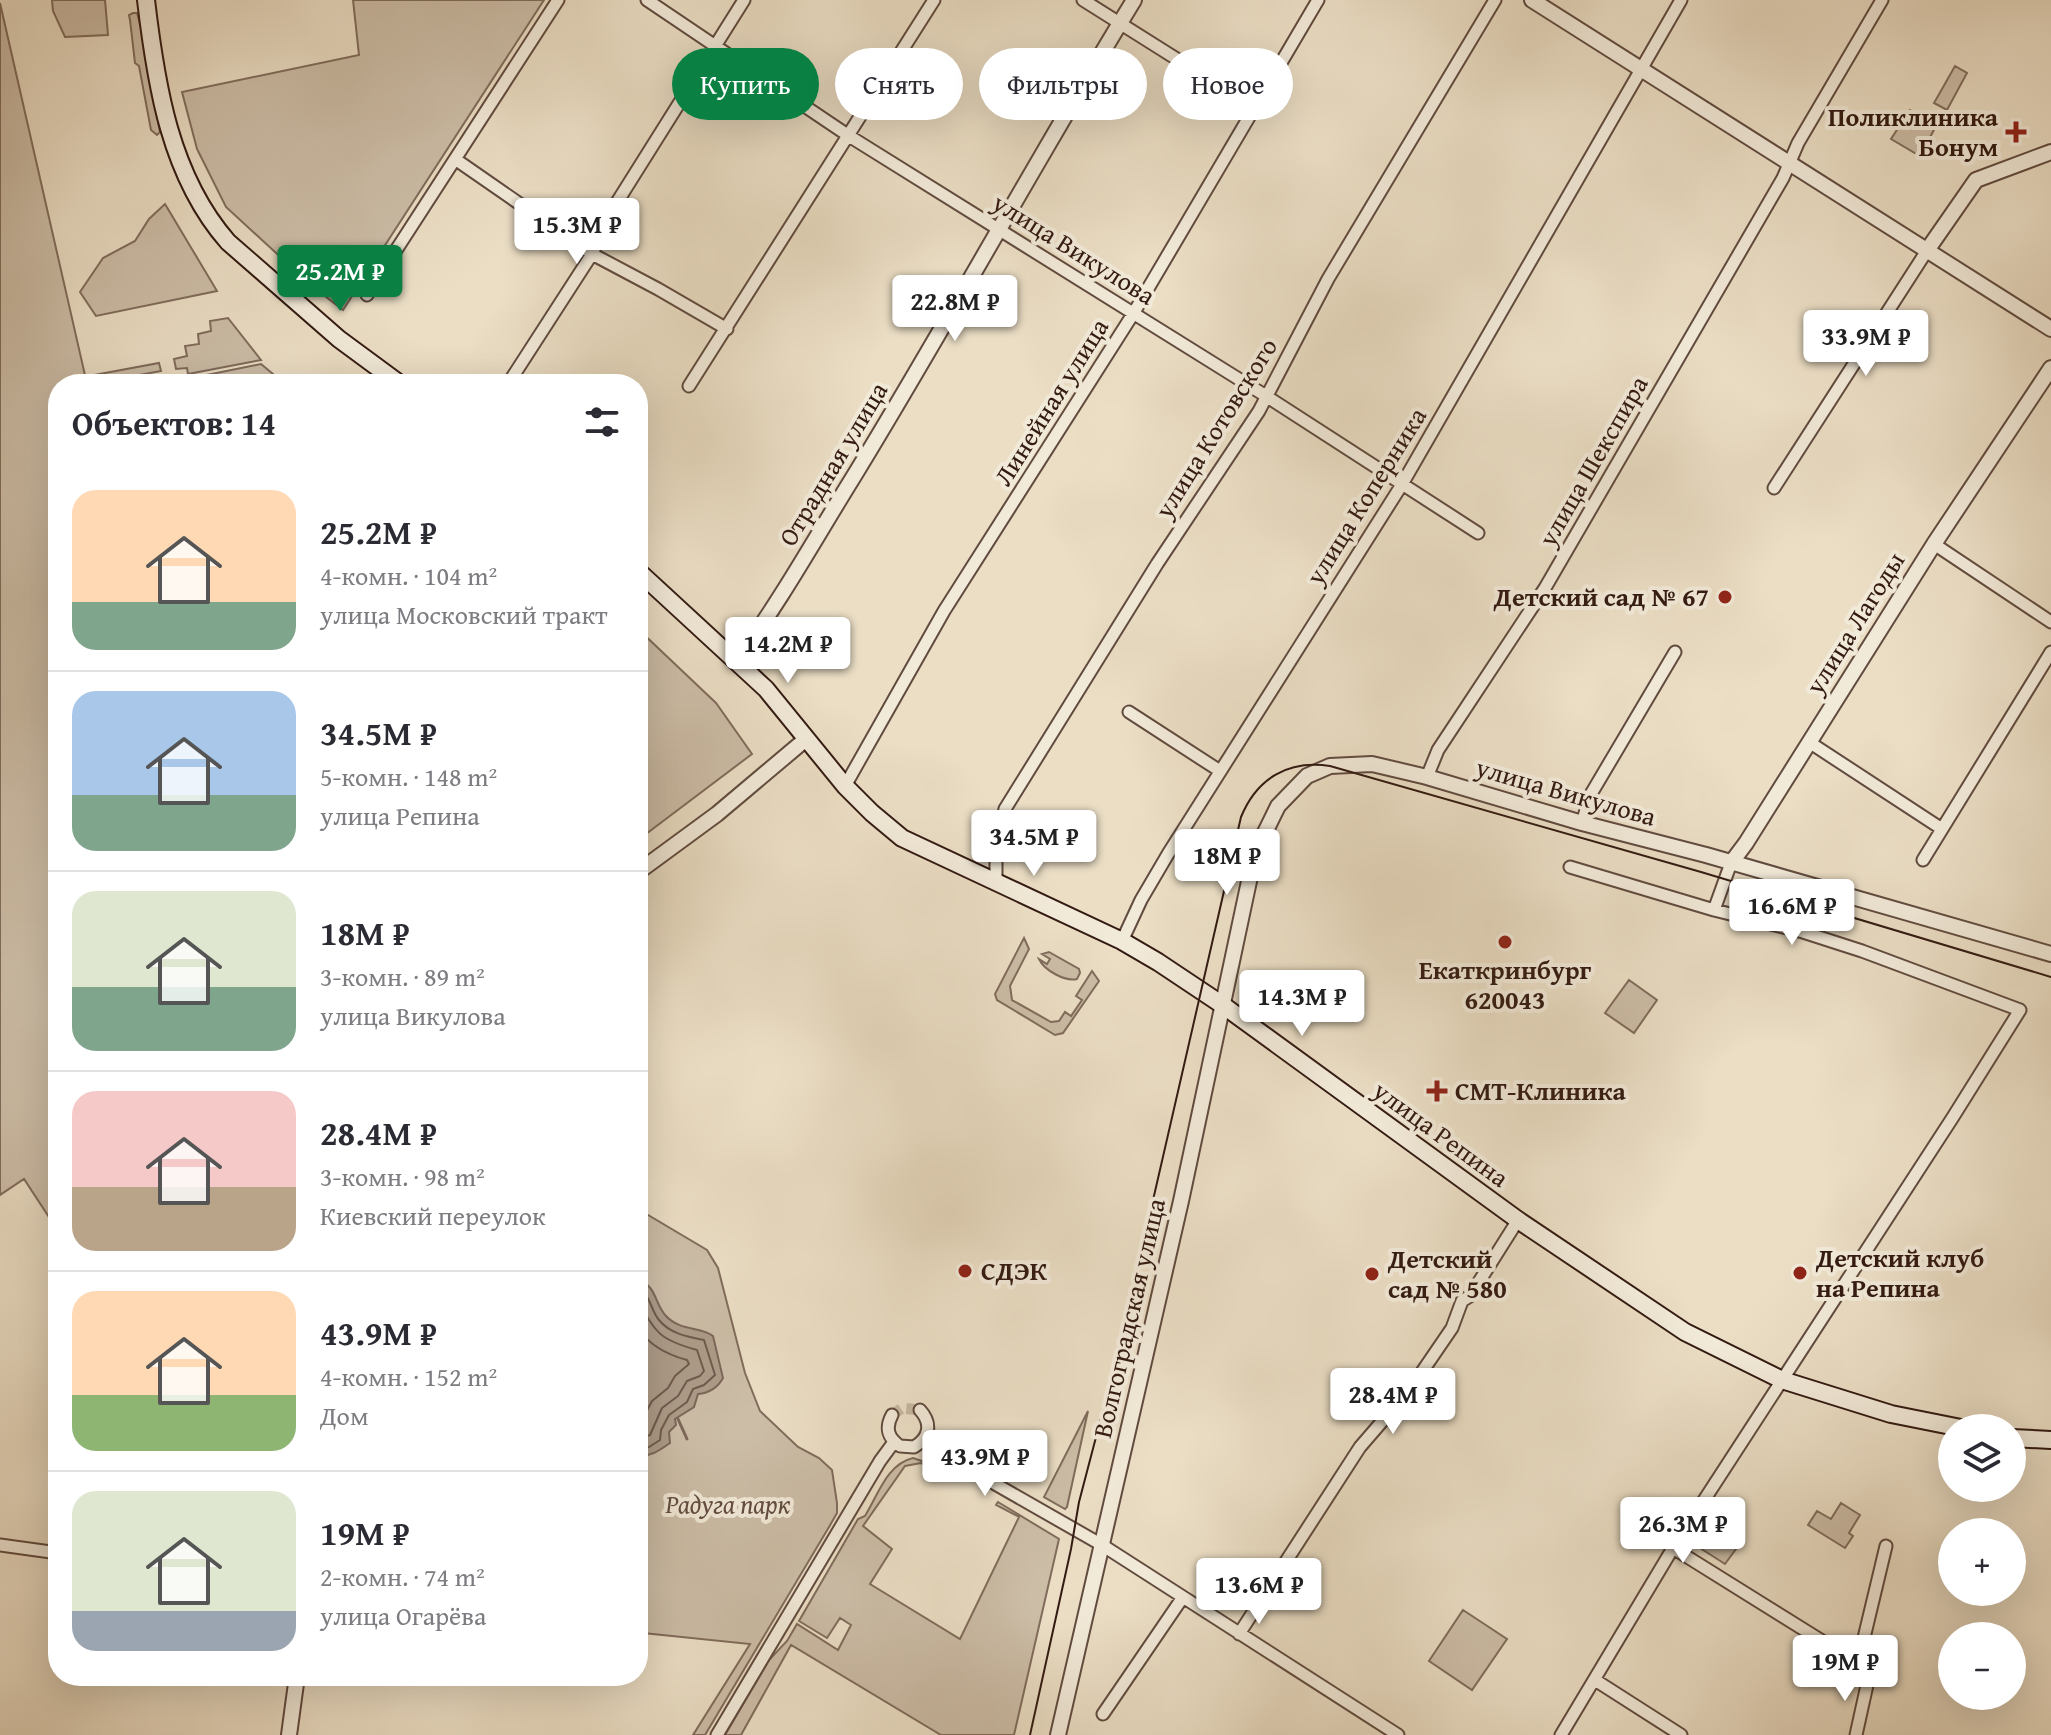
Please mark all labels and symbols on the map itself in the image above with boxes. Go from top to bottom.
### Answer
place label: Поликлиника Бонум [1828,97,1999,166]
marker: Поликлиника Бонум [2005,121,2027,143]
street label: улица Викулова [984,182,1164,315]
pin: 15.3M ₽ [503,198,651,266]
pin: 25.2M ₽ [266,245,414,313]
pin: 22.8M ₽ [881,275,1029,343]
street label: Линейная улица [983,310,1118,493]
pin: 33.9M ₽ [1792,310,1940,378]
street label: улица Котовского [1144,330,1287,526]
street label: улица Шекспира [1527,368,1658,554]
street label: Отрадная улица [768,374,897,553]
street label: улица Коперника [1295,399,1436,593]
street label: улица Лагоды [1795,544,1914,702]
place label: Детский сад № 67 [1493,577,1709,616]
marker: Детский сад № 67 [1716,588,1734,606]
pin: 14.2M ₽ [714,617,862,685]
street label: улица Викулова [1471,747,1661,836]
pin: 34.5M ₽ [960,810,1108,878]
pin: 18M ₽ [1171,829,1283,897]
pin: 16.6M ₽ [1718,879,1866,947]
marker: Екаткринбург 620043 [1496,933,1514,951]
place label: Екаткринбург 620043 [1419,950,1592,1019]
pin: 14.3M ₽ [1228,970,1376,1038]
street label: улица Репина [1364,1070,1518,1197]
place label: СМТ-Клиника [1455,1071,1626,1110]
marker: СМТ-Клиника [1426,1080,1448,1102]
street label: Волгоградская улица [1082,1194,1175,1441]
place label: Детский клуб на Репина [1815,1238,1984,1307]
place label: Детский сад № 580 [1387,1239,1507,1308]
place label: СДЭК [981,1251,1048,1290]
marker: СДЭК [956,1262,974,1280]
marker: Детский клуб на Репина [1791,1264,1809,1282]
marker: Детский сад № 580 [1363,1265,1381,1283]
pin: 28.4M ₽ [1319,1368,1467,1436]
pin: 43.9M ₽ [911,1430,1059,1498]
park label: Радуга парк [664,1484,791,1523]
pin: 26.3M ₽ [1609,1497,1757,1565]
pin: 13.6M ₽ [1185,1558,1333,1626]
pin: 19M ₽ [1789,1635,1901,1703]

